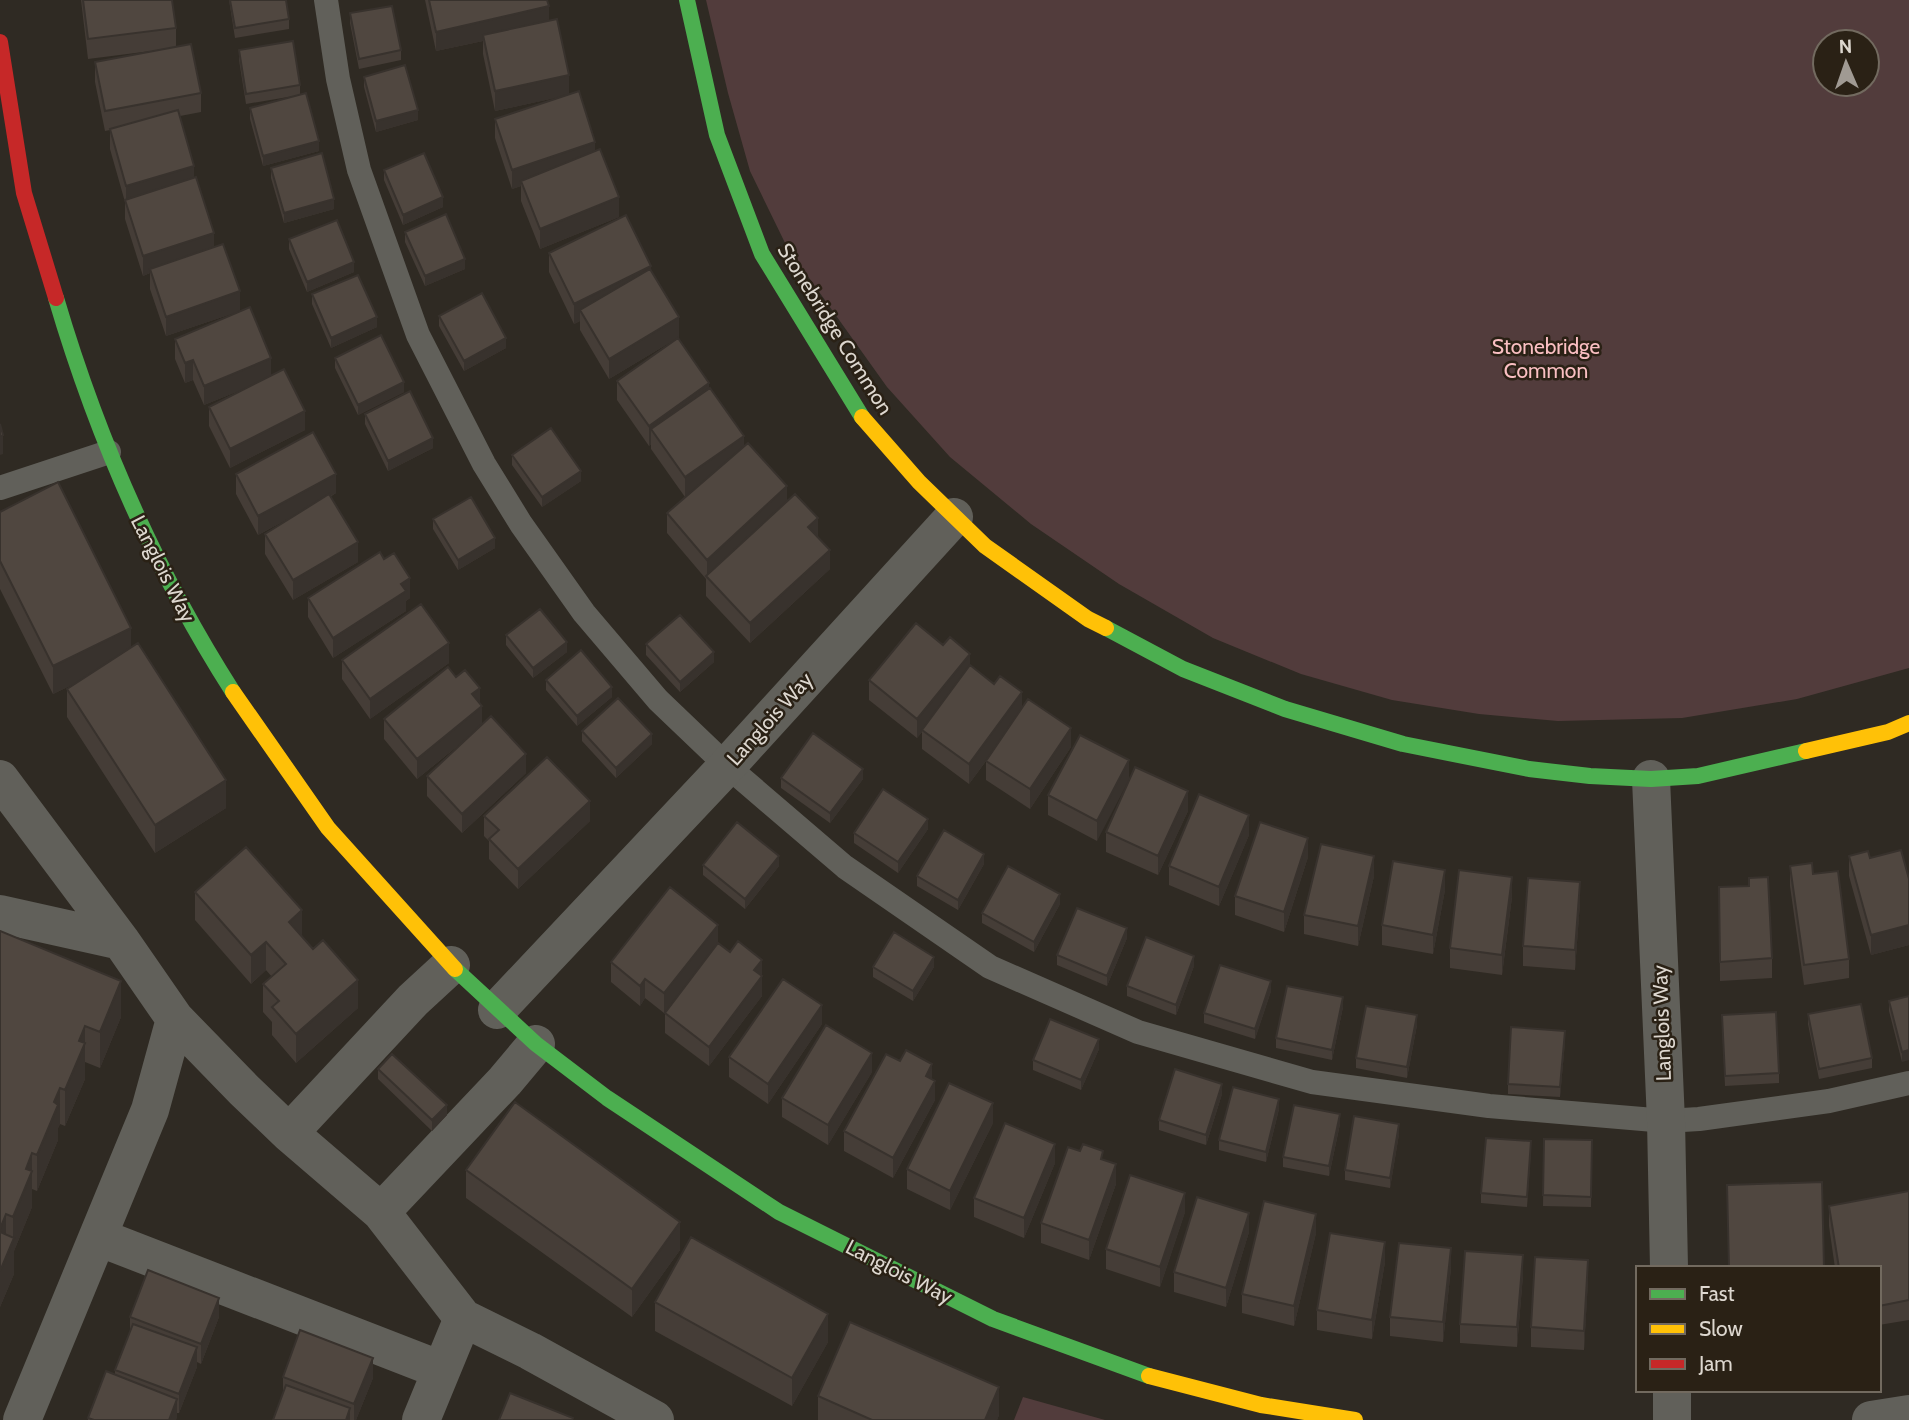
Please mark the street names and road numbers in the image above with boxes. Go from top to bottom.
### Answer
street label: Stonebridge Common [772,238,898,419]
street label: Langlois Way [126,511,201,627]
street label: Langlois Way [721,667,818,770]
street label: Langlois Way [1647,964,1676,1082]
street label: Langlois Way [842,1234,957,1309]

